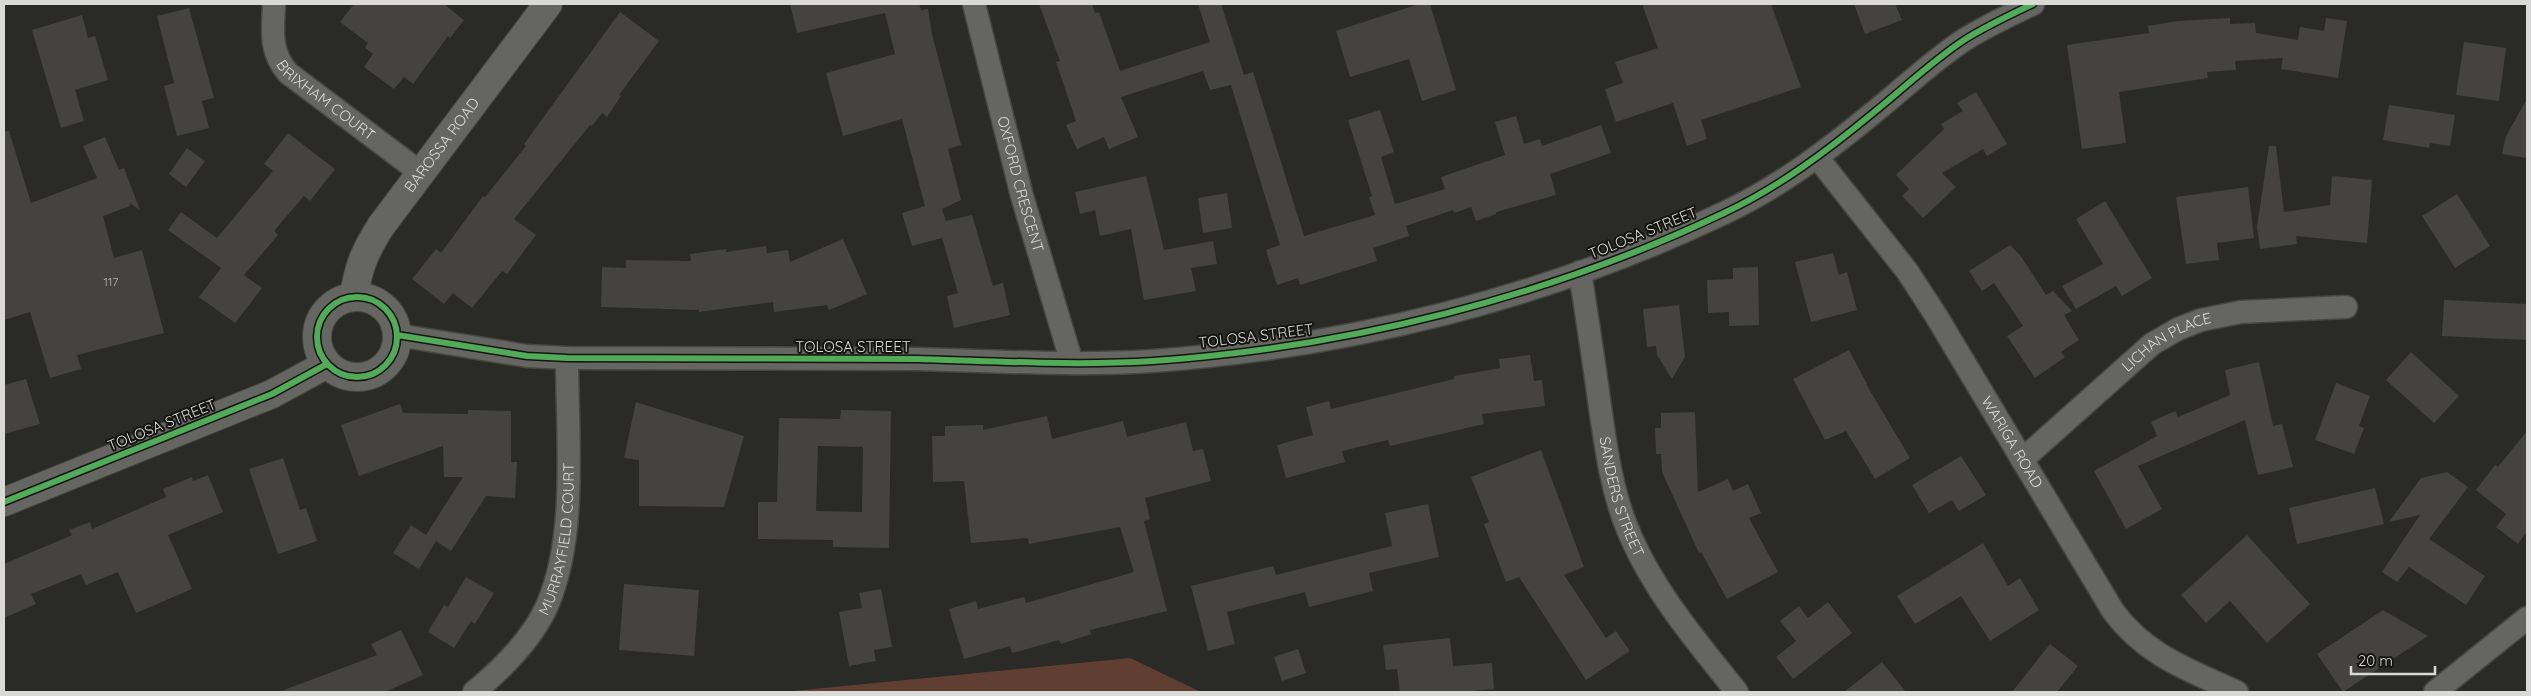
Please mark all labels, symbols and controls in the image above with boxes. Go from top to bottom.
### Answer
street label: BRIXHAM COURT [272,56,379,144]
street label: BAROSSA ROAD [400,94,483,196]
street label: OXFORD CRESCENT [993,114,1048,254]
street label: TOLOSA STREET [1586,202,1700,263]
house number: 117 [103,274,119,289]
street label: LICHAN PLACE [2118,308,2213,376]
street label: TOLOSA STREET [1197,319,1314,352]
street label: TOLOSA STREET [795,337,911,356]
street label: WARIGA ROAD [1977,393,2047,492]
street label: TOLOSA STREET [105,394,219,455]
street label: SANDERS STREET [1596,435,1649,560]
street label: MURRAYFIELD COURT [534,463,578,618]
scale bar [2351,644,2435,676]
text: 20 m [2358,651,2393,670]

